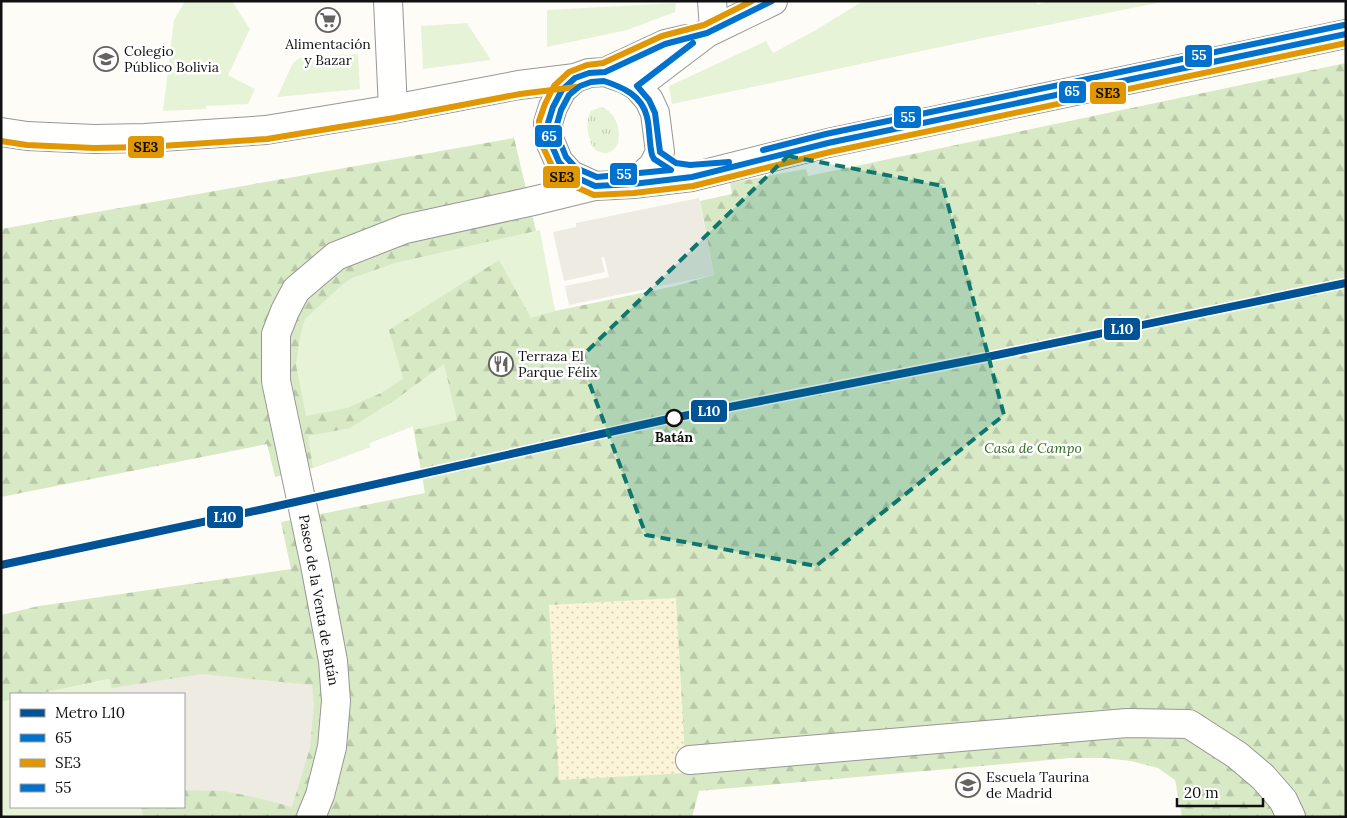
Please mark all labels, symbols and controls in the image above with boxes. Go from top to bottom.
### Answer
supermarket icon: Alimentación y Bazar [315,7,341,33]
place label: Alimentación y Bazar [284,35,371,69]
place label: Colegio Público Bolivia [124,42,219,76]
line badge: 55 [1184,44,1213,68]
school or university icon: Colegio Público Bolivia [93,46,119,72]
text: 55 [1191,46,1207,64]
line badge: 65 [1058,80,1087,104]
line badge: SE3 [1089,81,1127,105]
text: 65 [1064,82,1080,100]
text: SE3 [1096,84,1121,102]
line badge: 55 [893,105,922,129]
text: 55 [900,108,916,126]
line badge: 65 [534,124,563,148]
text: 65 [541,127,557,145]
line badge: SE3 [127,135,165,159]
text: SE3 [134,138,159,156]
line badge: 55 [609,162,638,186]
line badge: SE3 [542,165,581,189]
text: 55 [616,165,632,183]
text: SE3 [550,168,575,186]
line badge: L10 [1103,317,1141,341]
text: L10 [1110,320,1134,338]
place label: Terraza El Parque Félix [518,347,598,381]
restaurant icon: Terraza El Parque Félix [488,351,514,377]
line badge: L10 [690,399,728,423]
text: L10 [697,402,721,420]
marker: Batán [665,409,683,427]
place label: Batán [655,428,693,446]
park label: Casa de Campo [984,439,1082,457]
line badge: L10 [206,505,244,529]
text: L10 [213,508,237,526]
street label: Paseo de la Venta de Batán [295,513,343,687]
legend [10,693,185,808]
text: Metro L10 [55,703,125,722]
text: 65 [55,728,72,747]
text: SE3 [55,753,81,772]
place label: Escuela Taurina de Madrid [986,768,1089,802]
school or university icon: Escuela Taurina de Madrid [955,772,981,798]
scale bar [1177,776,1263,808]
text: 55 [55,778,71,797]
text: 20 m [1184,783,1219,802]

